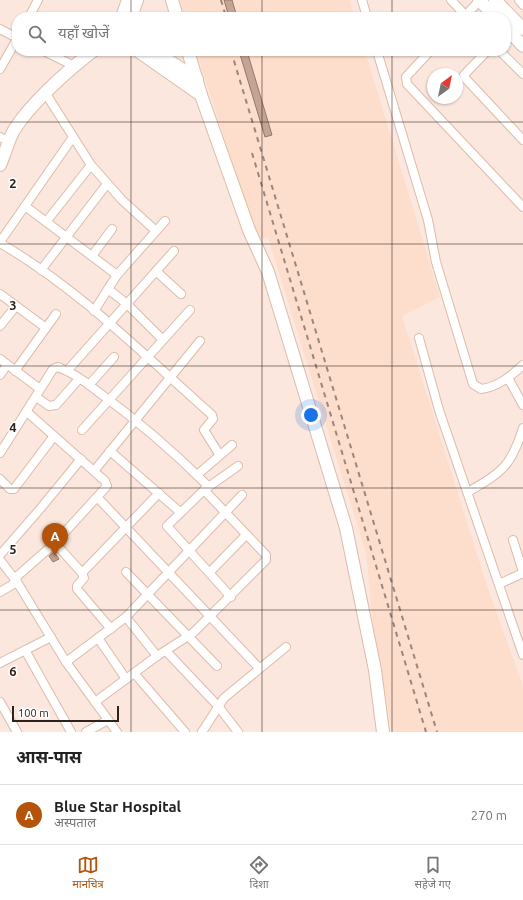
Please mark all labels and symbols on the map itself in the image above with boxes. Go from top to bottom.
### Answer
north arrow [427,68,463,104]
text: 2 [9,176,17,190]
text: 3 [9,298,17,312]
your location [301,405,321,425]
text: 4 [9,420,17,434]
pin: A [42,523,68,556]
text: 5 [9,542,17,556]
text: 6 [9,664,17,678]
scale bar [12,704,119,723]

